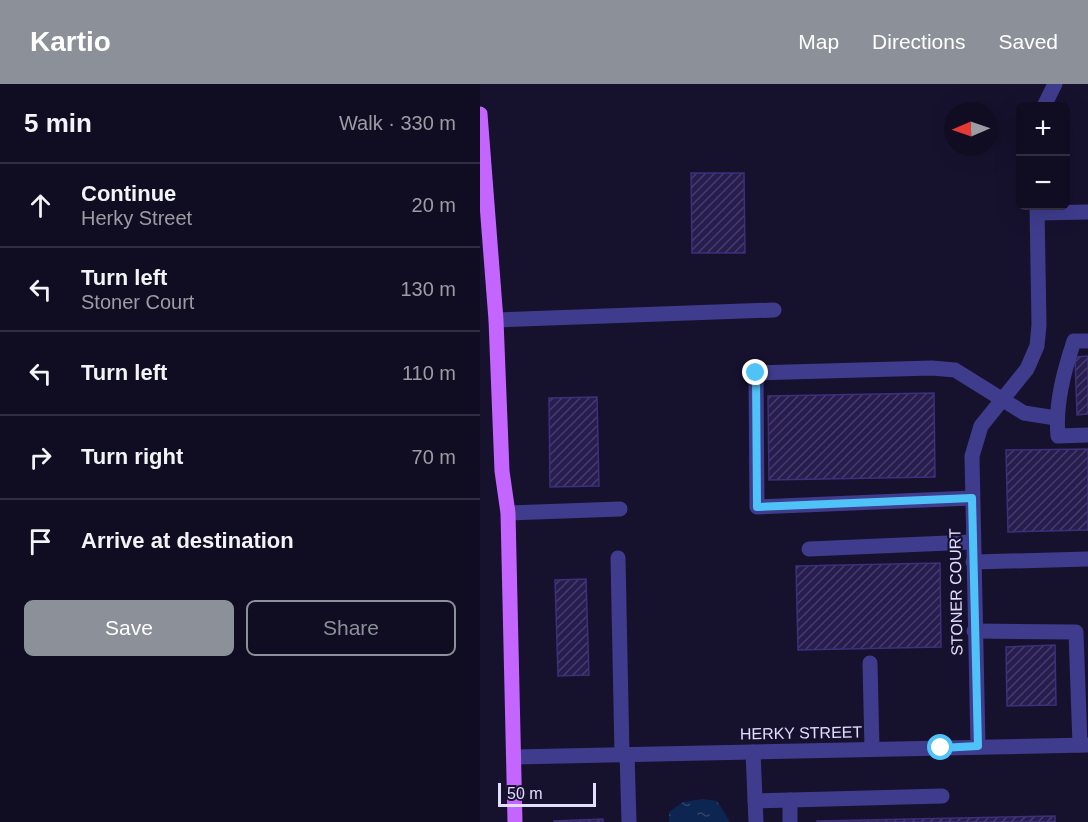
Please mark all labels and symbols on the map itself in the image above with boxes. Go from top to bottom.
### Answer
north arrow [944,102,998,156]
route end [742,359,768,385]
street label: STONER COURT [946,528,966,656]
street label: HERKY STREET [740,723,863,743]
route start [927,734,953,760]
scale bar [498,780,596,808]

